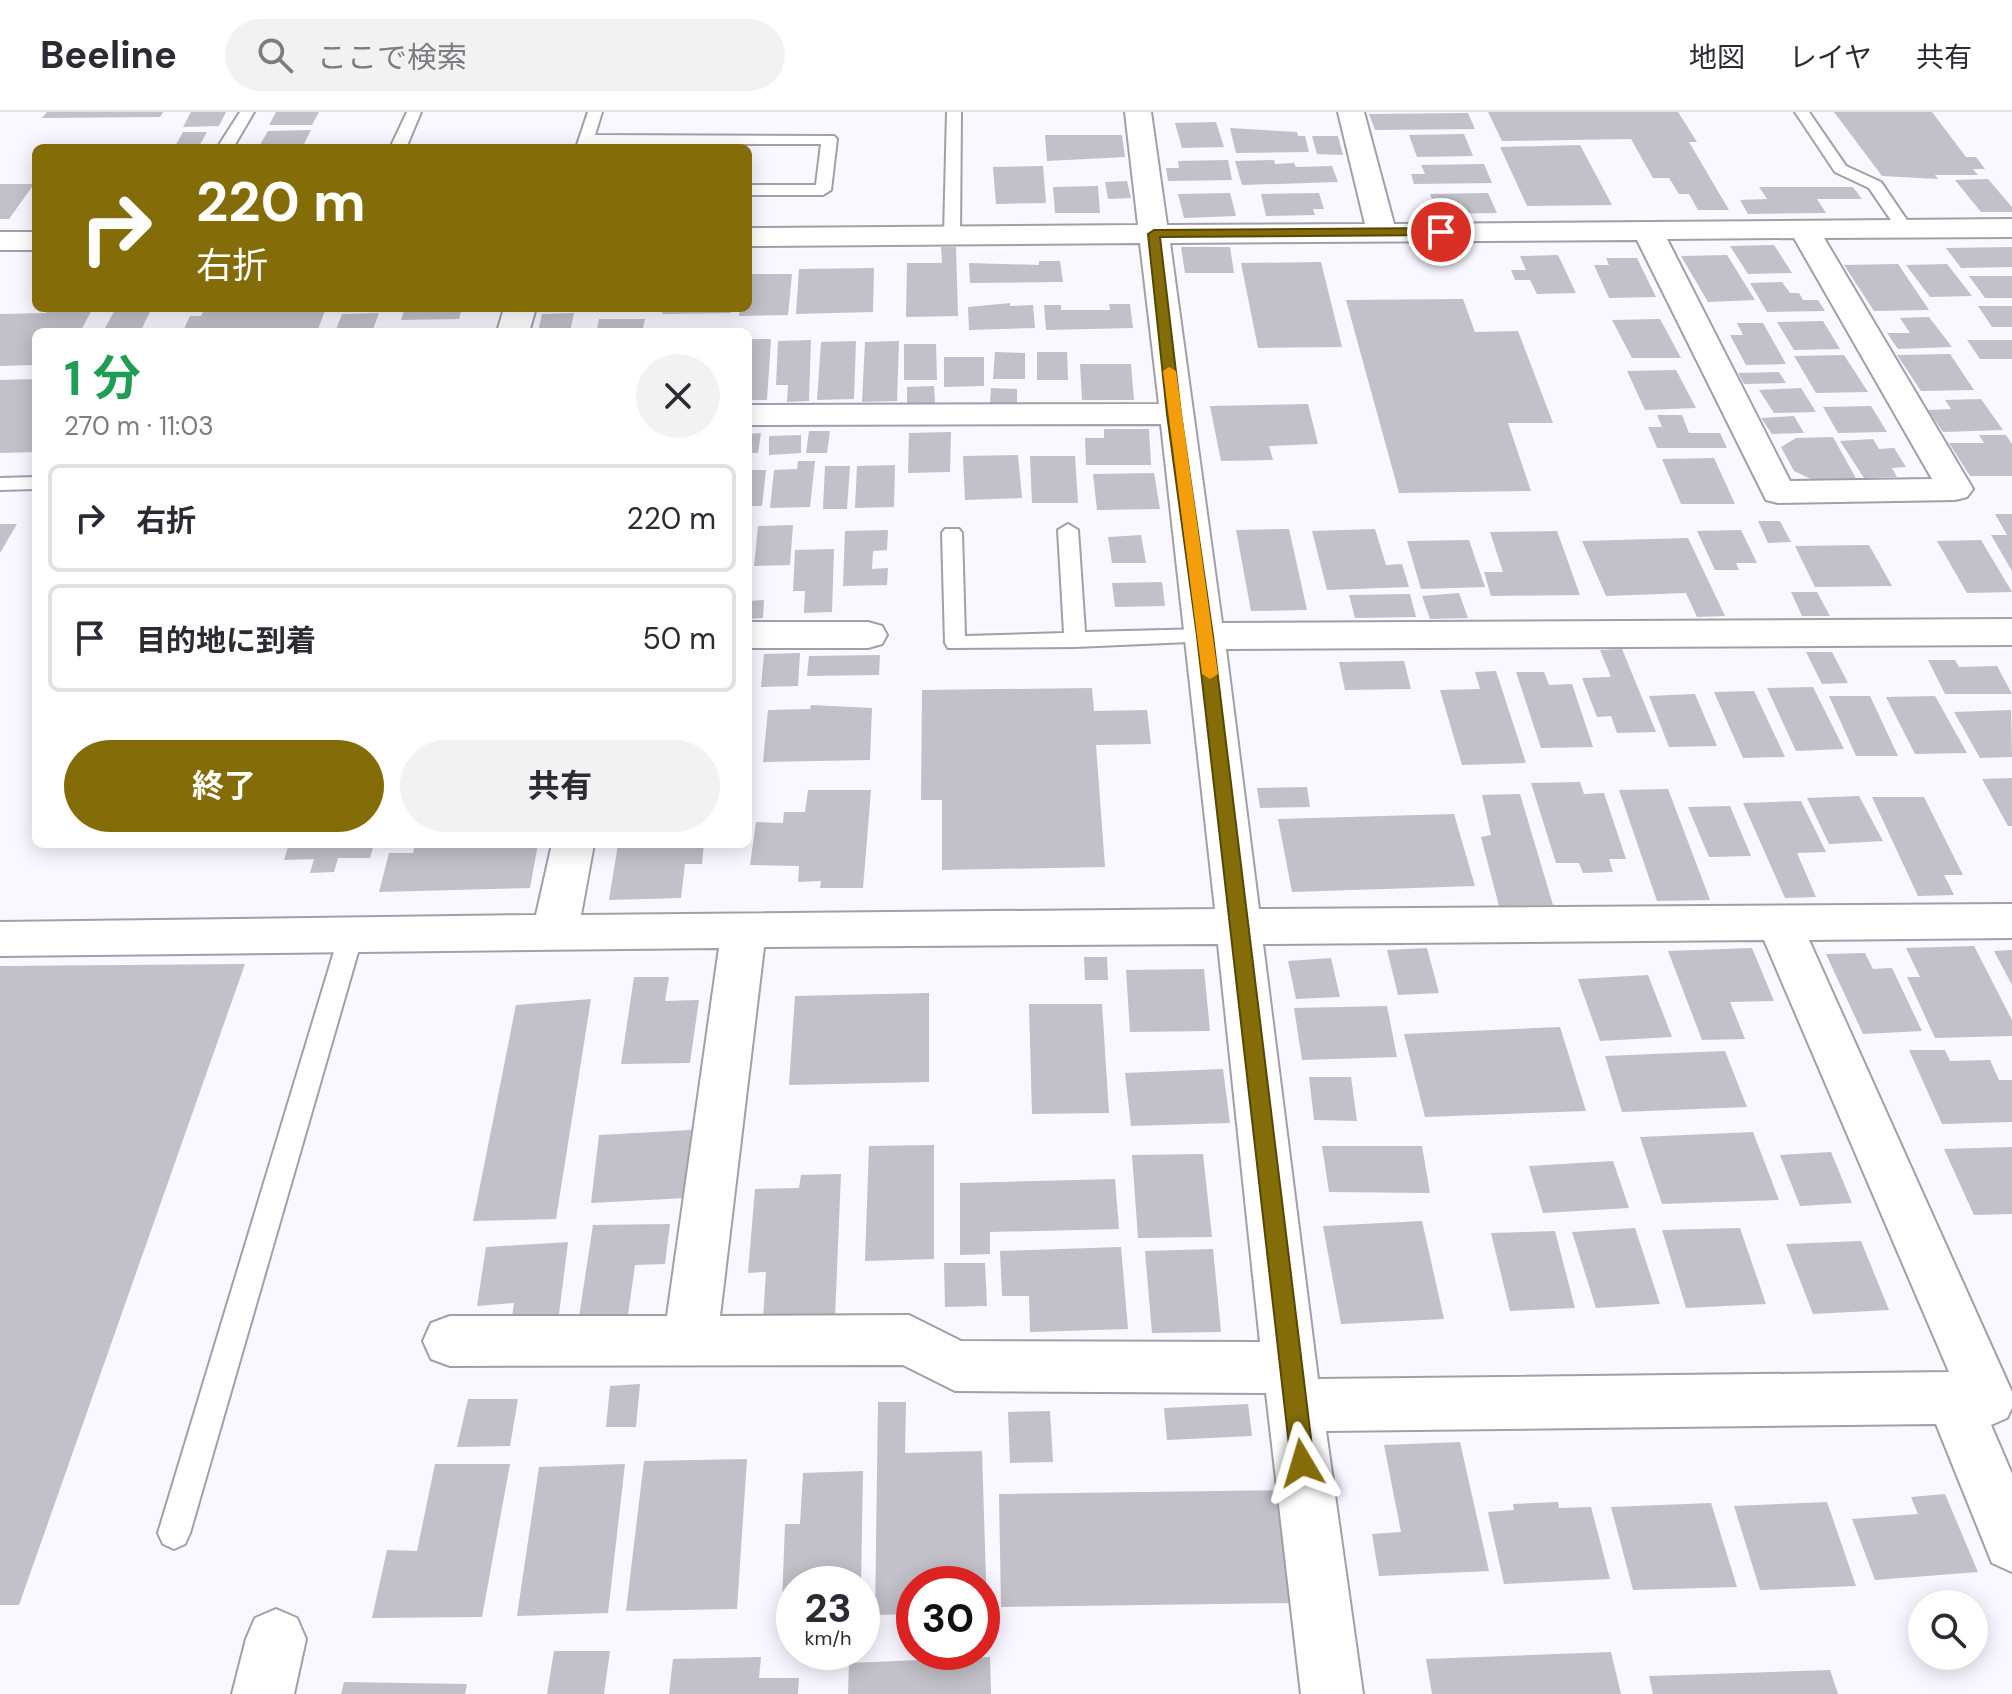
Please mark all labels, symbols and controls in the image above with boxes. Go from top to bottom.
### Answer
search box [225,19,785,91]
text: Beeline [40,30,177,80]
icon: search [253,33,297,77]
text: ここで検索 [317,38,467,77]
text: 地図 [1689,39,1745,76]
text: レイヤ [1789,39,1872,76]
text: 共有 [1916,39,1972,76]
text: 220 m [196,165,366,238]
icon: right [64,176,168,280]
pin [1407,198,1475,266]
icon: arrive [1419,210,1463,254]
text: 右折 [196,242,268,289]
text: 1 分 [64,347,141,410]
button: close [636,354,720,438]
text: 270 m · 11:03 [64,409,214,443]
icon: right [68,496,112,540]
text: 220 m [627,499,716,538]
text: 右折 [136,501,196,540]
icon: arrive [68,616,112,660]
text: 50 m [642,619,716,658]
text: 目的地に到着 [136,621,316,660]
button: 終了 [64,740,384,832]
button: 共有 [400,740,720,832]
position arrow [1260,1421,1344,1505]
speed limit sign: 30 [896,1566,1000,1670]
text: 23 [804,1582,852,1634]
map controls [1908,1590,1988,1670]
button: search [1908,1590,1988,1670]
text: km/h [804,1625,852,1651]

